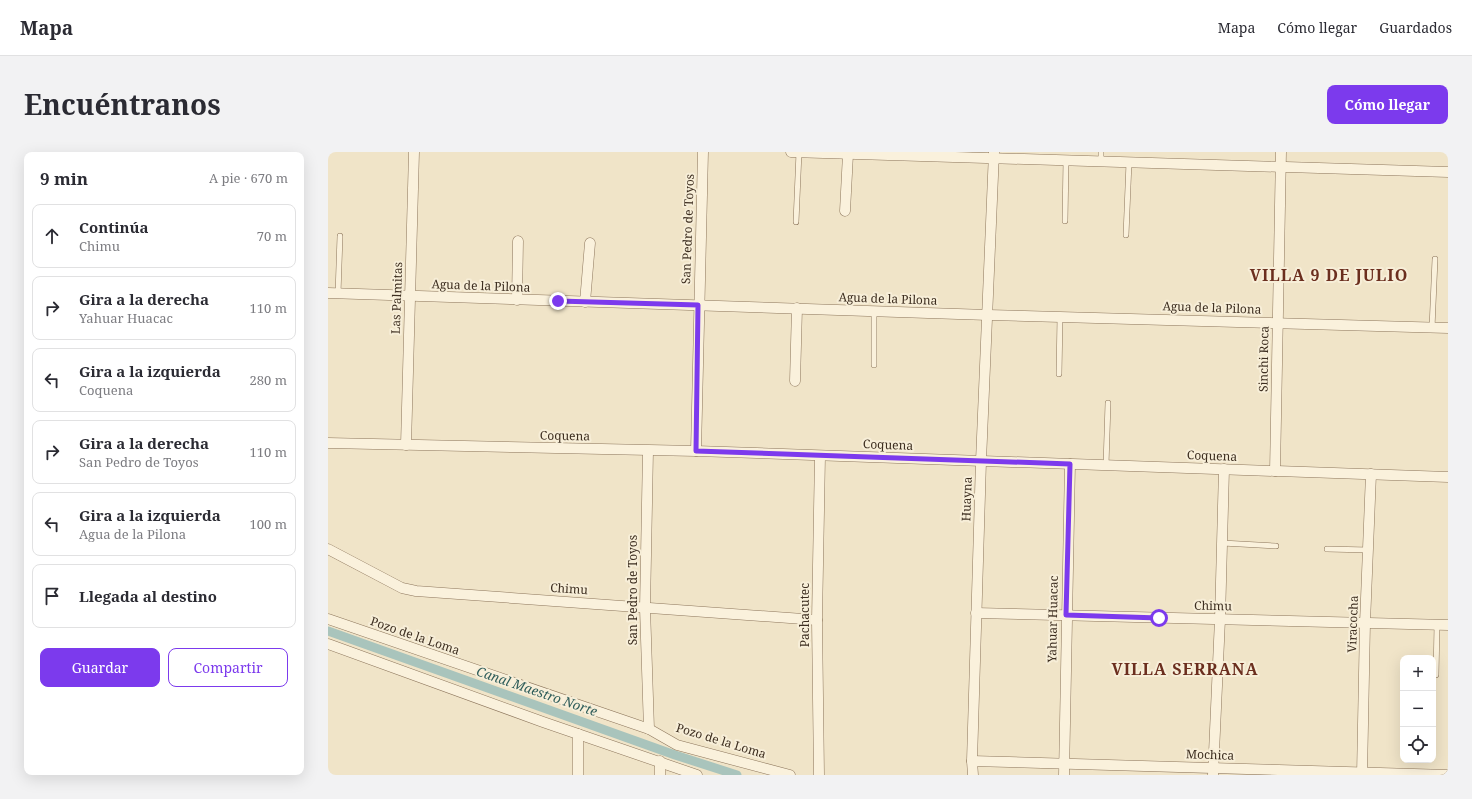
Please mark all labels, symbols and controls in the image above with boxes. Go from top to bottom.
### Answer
text: Mapa [20,15,73,41]
text: Mapa [1218,18,1255,37]
text: Cómo llegar [1277,18,1357,37]
text: Guardados [1379,18,1452,37]
text: Encuéntranos [24,85,221,123]
button: Cómo llegar [1327,85,1448,124]
text: 9 min [40,167,88,190]
text: A pie · 670 m [209,169,288,187]
street label: San Pedro de Toyos [677,174,698,284]
text: Continúa [79,217,149,237]
icon: ahead [41,225,63,247]
text: 70 m [257,227,287,245]
text: Chimu [79,237,120,255]
street label: Las Palmitas [387,262,406,334]
district label: VILLA 9 DE JULIO [1250,264,1408,286]
street label: Agua de la Pilona [431,275,531,296]
street label: Agua de la Pilona [838,288,938,309]
text: Gira a la derecha [79,289,209,309]
route end [549,292,567,310]
icon: right [41,297,63,319]
street label: Agua de la Pilona [1162,297,1262,318]
text: 110 m [250,299,287,317]
text: Yahuar Huacac [79,309,173,327]
street label: Sinchi Roca [1254,326,1273,392]
text: Gira a la izquierda [79,361,221,381]
icon: left [41,369,63,391]
text: 280 m [250,371,287,389]
text: Coquena [79,381,133,399]
street label: Coquena [540,427,590,444]
text: Gira a la derecha [79,433,209,453]
street label: Coquena [863,435,914,454]
icon: right [41,441,63,463]
text: 110 m [250,443,287,461]
street label: Coquena [1187,446,1238,465]
text: San Pedro de Toyos [79,453,199,471]
street label: Huayna [957,476,976,522]
text: Gira a la izquierda [79,505,221,525]
icon: left [41,513,63,535]
text: 100 m [250,515,287,533]
text: Agua de la Pilona [79,525,186,543]
street label: San Pedro de Toyos [624,535,641,645]
street label: Yahuar Huacac [1043,575,1062,664]
street label: Chimu [550,579,589,598]
street label: Pachacutec [796,583,813,647]
icon: arrive [41,585,63,607]
text: Llegada al destino [79,586,217,606]
street label: Viracocha [1343,595,1362,653]
street label: Chimu [1194,597,1232,614]
route start [1150,609,1168,627]
street label: Pozo de la Loma [368,612,462,659]
button: Guardar [40,648,160,687]
button: Compartir [168,648,288,687]
map controls [1400,655,1436,763]
button: + [1400,655,1436,691]
district label: VILLA SERRANA [1112,658,1258,680]
water label: Canal Maestro Norte [474,662,600,720]
button: − [1400,691,1436,727]
street label: Pozo de la Loma [674,719,768,762]
button: locate [1400,727,1436,763]
street label: Mochica [1186,745,1235,764]

